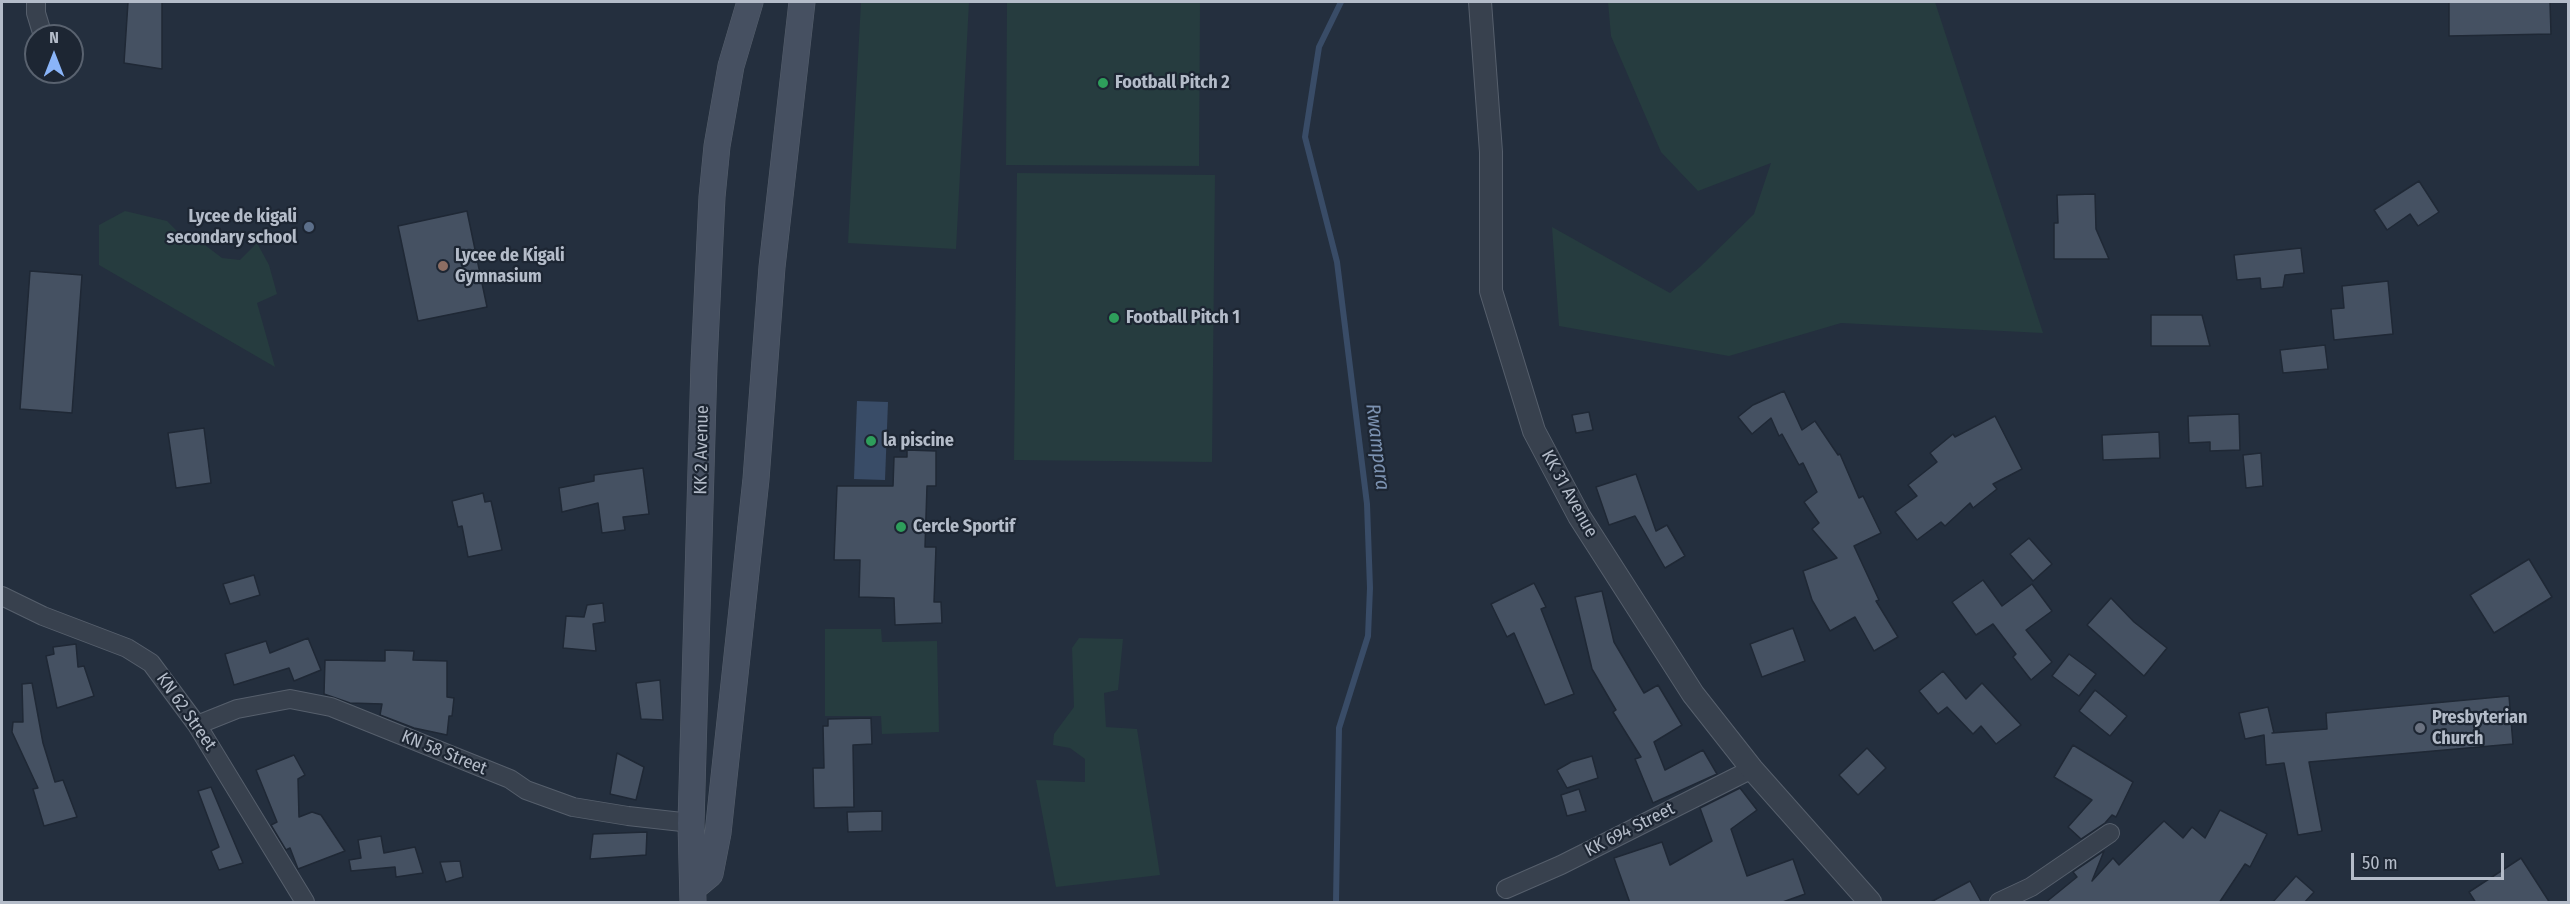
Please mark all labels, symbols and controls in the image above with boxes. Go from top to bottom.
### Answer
north arrow [24,24,84,84]
text: N [49,28,59,47]
place label: Football Pitch 2 [1115,72,1230,94]
marker: Football Pitch 2 [1096,76,1110,90]
place label: Lycee de kigali secondary school [167,206,297,248]
marker: Lycee de kigali secondary school [302,220,316,234]
place label: Lycee de Kigali Gymnasium [455,245,565,288]
marker: Lycee de Kigali Gymnasium [436,259,450,273]
place label: Football Pitch 1 [1126,307,1240,329]
marker: Football Pitch 1 [1107,311,1121,325]
water label: Rwampara [1360,402,1394,492]
street label: KK 2 Avenue [690,405,714,495]
place label: la piscine [883,430,954,452]
marker: la piscine [864,434,878,448]
street label: KK 31 Avenue [1536,447,1602,541]
place label: Cercle Sportif [913,516,1015,538]
marker: Cercle Sportif [894,520,908,534]
street label: KN 62 Street [151,669,221,755]
place label: Presbyterian Church [2432,707,2527,750]
marker: Presbyterian Church [2413,721,2427,735]
street label: KN 58 Street [398,726,490,780]
street label: KK 694 Street [1582,798,1678,862]
scale bar [2354,841,2507,879]
text: 50 m [2362,852,2398,874]

